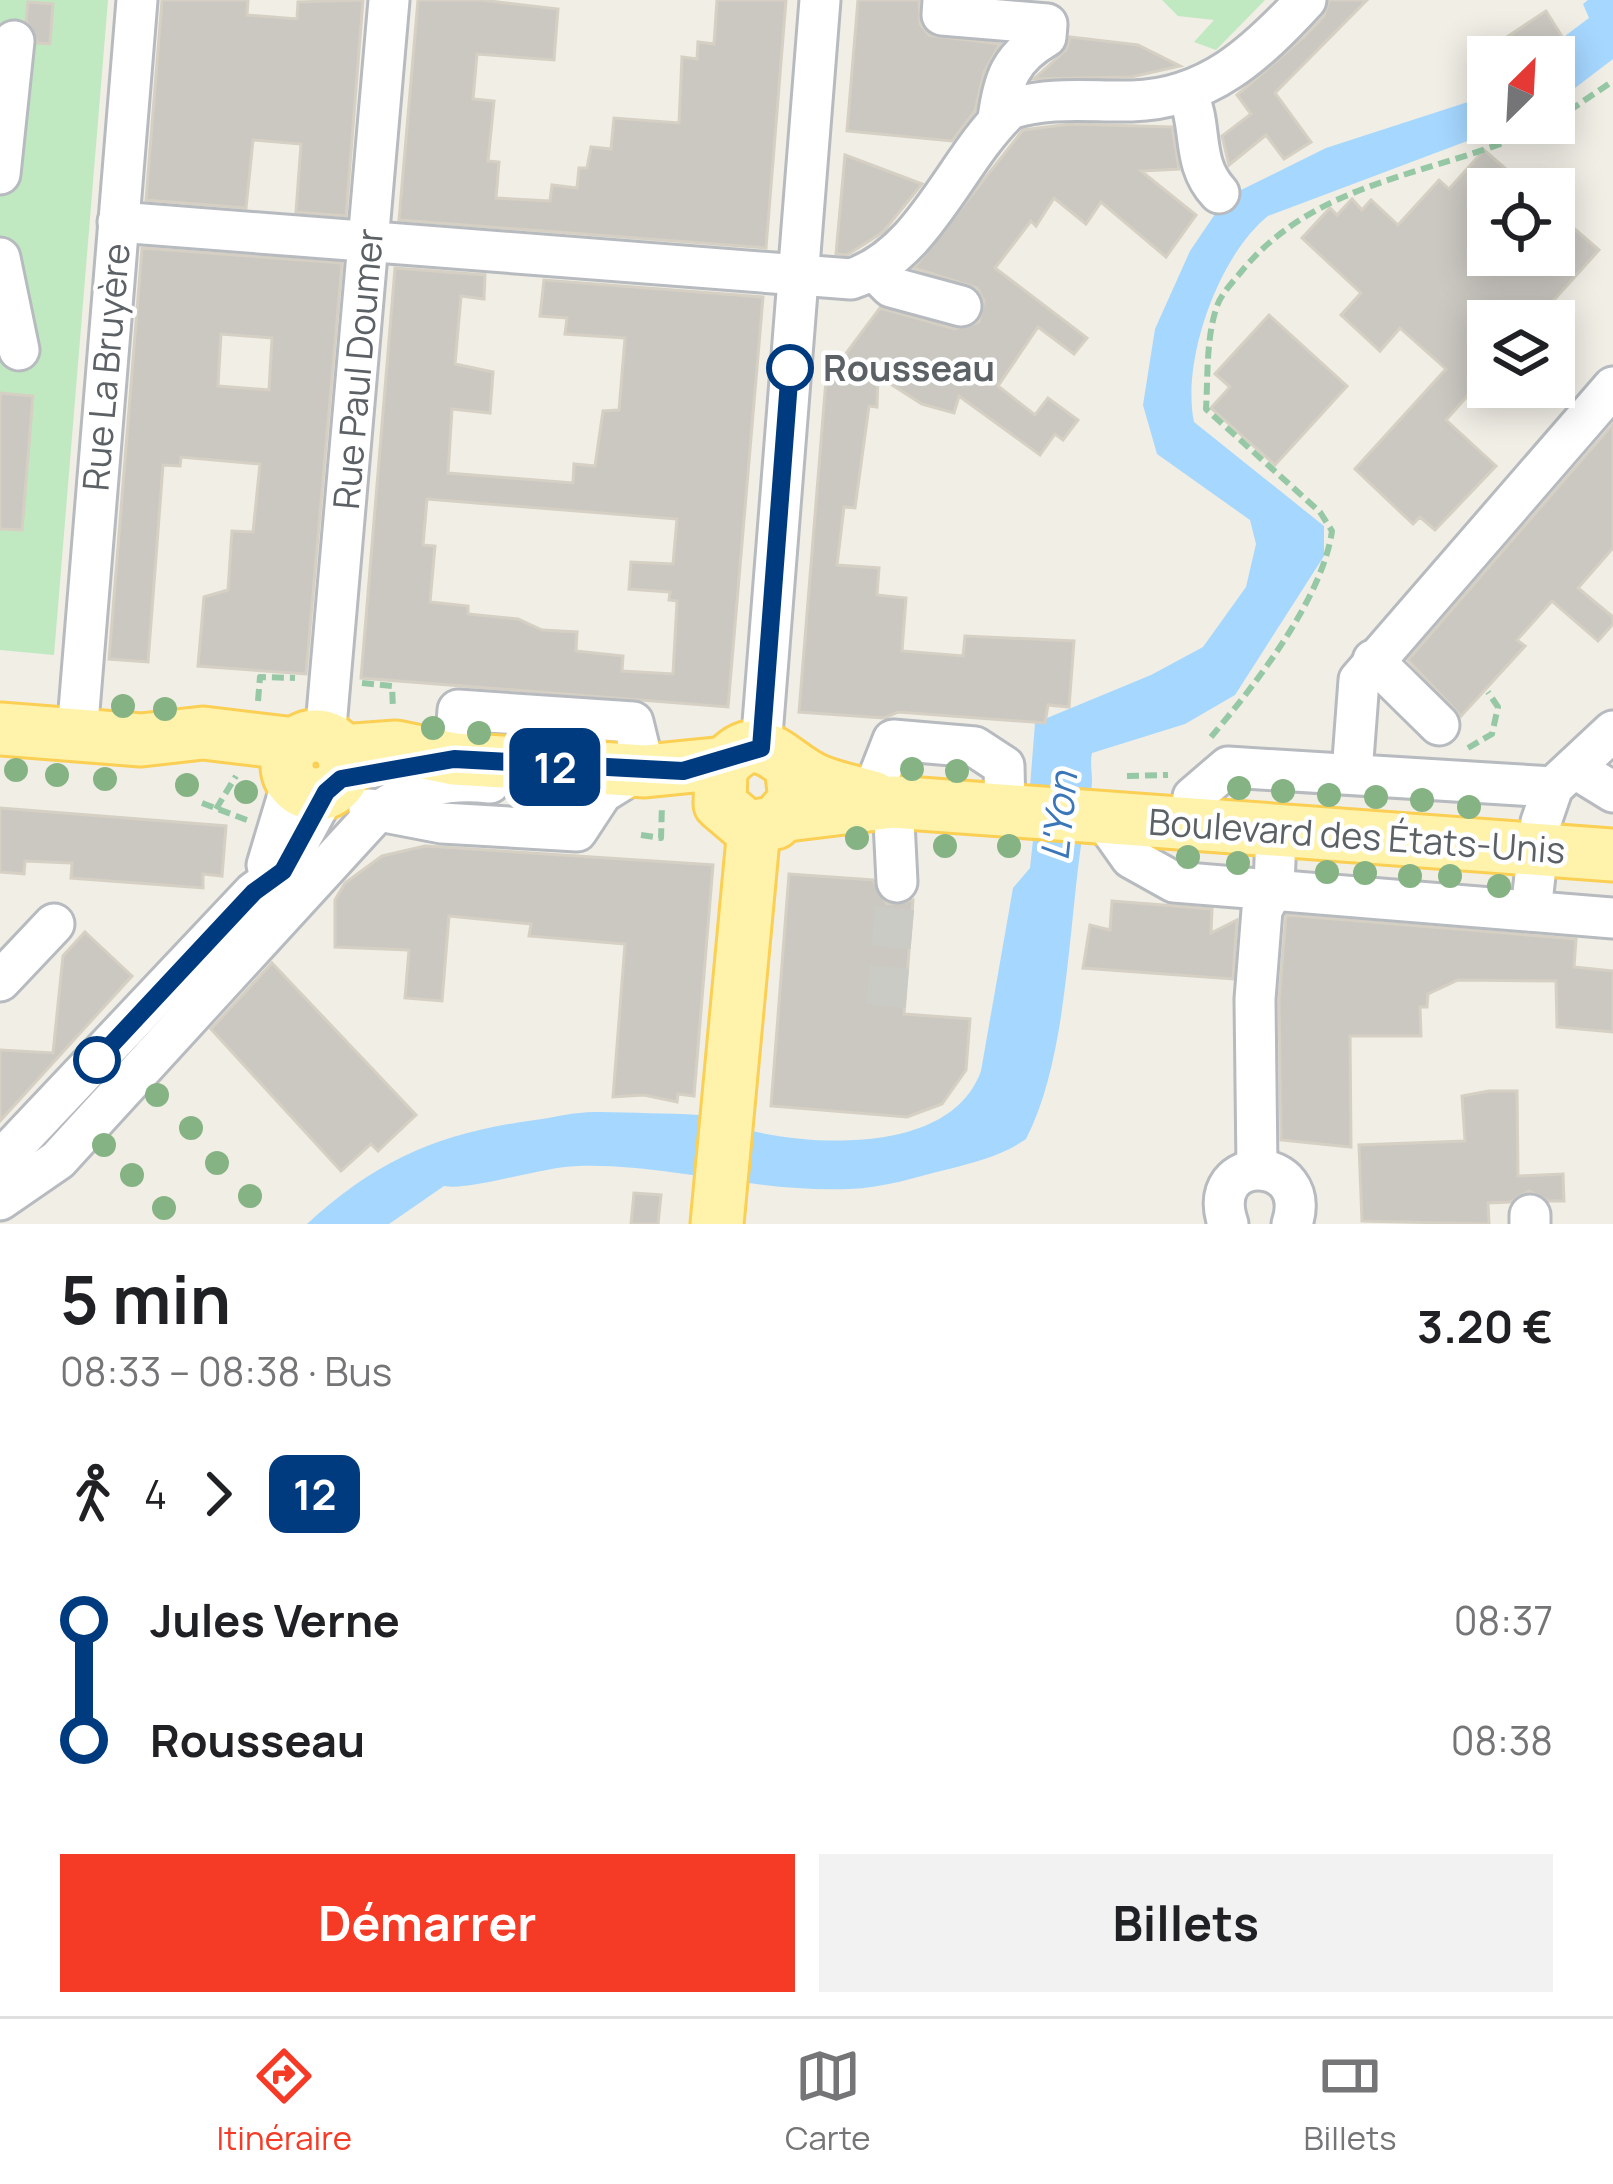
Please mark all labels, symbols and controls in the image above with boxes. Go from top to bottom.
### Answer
north arrow [1467,36,1575,144]
map controls [1467,36,1575,408]
button: locate [1467,168,1575,276]
street label: Rue Paul Doumer [321,227,394,511]
street label: Rue La Bruyère [70,241,141,493]
button: layers [1467,300,1575,408]
place label: Rousseau [823,343,995,392]
marker: Rousseau [768,346,812,390]
line badge: 12 [501,728,609,806]
text: 12 [533,738,577,796]
water label: L'Yon [1027,767,1090,863]
street label: Boulevard des États-Unis [1147,796,1567,875]
unlabelled marker [75,1038,119,1082]
text: 5 min [60,1254,231,1344]
text: 3.20 € [1417,1295,1553,1357]
text: 08:33 – 08:38 · Bus [60,1344,392,1398]
icon: walk [60,1461,126,1527]
icon: forward [185,1461,251,1527]
text: 12 [293,1465,336,1523]
text: 4 [144,1467,167,1521]
text: Jules Verne [150,1589,400,1651]
text: 08:37 [1454,1593,1553,1647]
text: Rousseau [150,1709,365,1771]
text: 08:38 [1451,1713,1553,1767]
button: Démarrer [60,1854,795,1992]
button: Billets [819,1854,1553,1992]
tab: Itinéraire [216,2043,352,2160]
tab: Carte [785,2043,871,2160]
tab: Billets [1303,2043,1397,2160]

